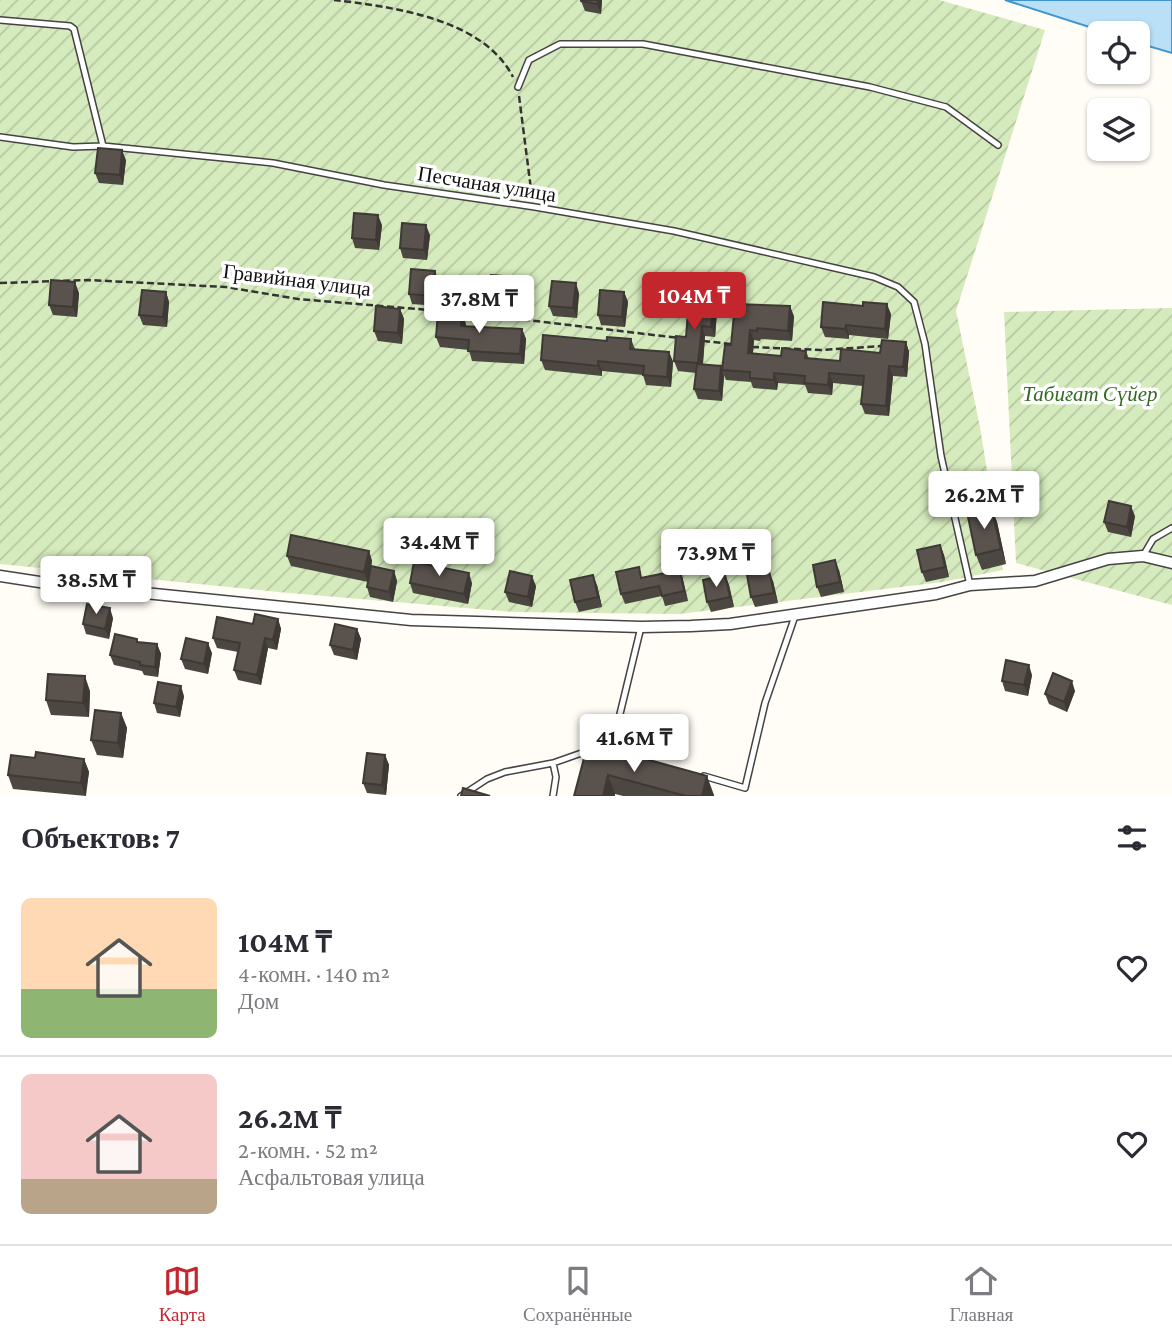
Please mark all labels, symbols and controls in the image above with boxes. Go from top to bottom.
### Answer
map controls [1087,21,1150,161]
button: locate [1087,21,1150,84]
button: layers [1087,98,1150,161]
street label: Песчаная улица [416,161,559,207]
street label: Гравийная улица [222,259,373,301]
pin: 104M ₸ [637,272,751,332]
pin: 37.8M ₸ [414,276,544,335]
text: 104M ₸ [658,282,730,308]
text: 37.8M ₸ [440,285,518,311]
park label: Табиғат Сүйер [1022,382,1158,406]
pin: 26.2M ₸ [919,472,1049,531]
text: 26.2M ₸ [944,481,1024,507]
pin: 34.4M ₸ [374,518,504,578]
text: 34.4M ₸ [399,528,479,554]
pin: 73.9M ₸ [651,530,781,589]
text: 73.9M ₸ [677,539,755,565]
pin: 38.5M ₸ [31,556,161,616]
text: 38.5M ₸ [56,566,136,592]
pin: 41.6M ₸ [569,714,699,774]
text: 41.6M ₸ [596,724,672,750]
icon: filters [1113,819,1151,857]
text: Объектов: 7 [21,821,180,854]
text: 104M ₸ [238,925,332,958]
icon: home [77,926,161,1010]
icon: heart [1113,949,1151,987]
text: 4-комн. · 140 m² [238,961,390,987]
text: Дом [238,988,279,1014]
text: 26.2M ₸ [238,1101,341,1134]
icon: home [77,1102,161,1186]
icon: heart [1113,1125,1151,1163]
text: 2-комн. · 52 m² [238,1137,378,1163]
text: Асфальтовая улица [238,1164,425,1190]
tab: Карта [159,1262,206,1326]
tab: Сохранённые [523,1262,632,1326]
tab: Главная [950,1262,1013,1326]

